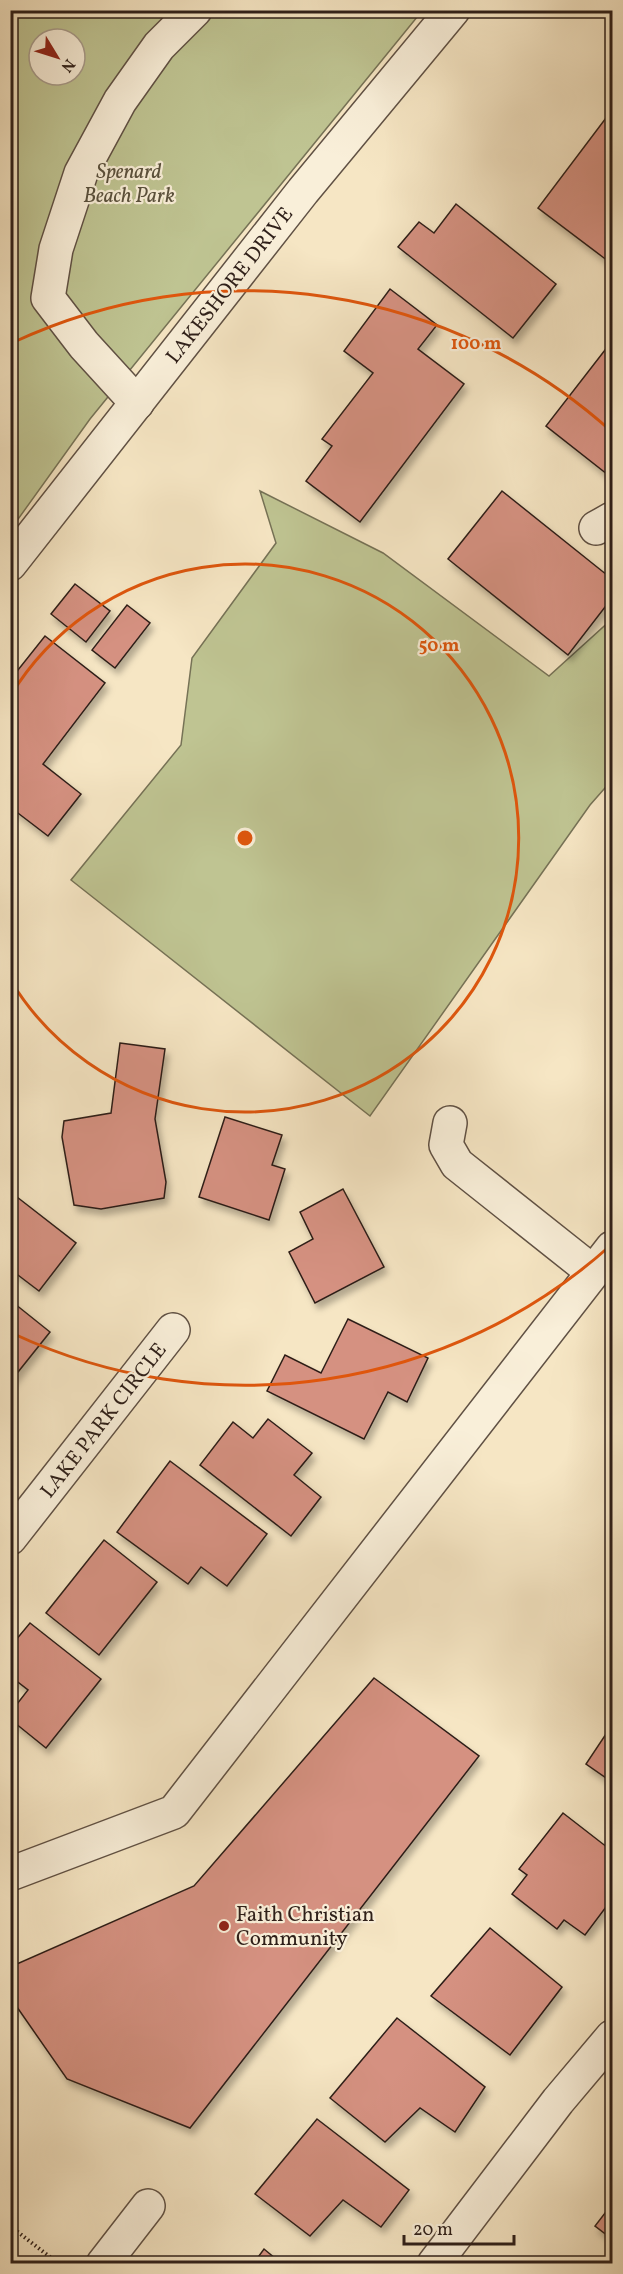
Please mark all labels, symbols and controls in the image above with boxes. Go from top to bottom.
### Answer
north arrow [27,27,87,87]
text: N [55,54,79,77]
park label: Spenard Beach Park [83,158,175,211]
street label: LAKESHORE DRIVE [160,202,301,370]
text: 100 m [451,332,501,357]
text: 50 m [419,634,459,659]
centre of rings [235,828,255,848]
street label: LAKE PARK CIRCLE [34,1337,174,1505]
place label: Faith Christian Community [236,1901,375,1954]
marker: Faith Christian Community [217,1919,231,1933]
scale bar [404,2208,514,2246]
text: 20 m [413,2218,453,2243]

